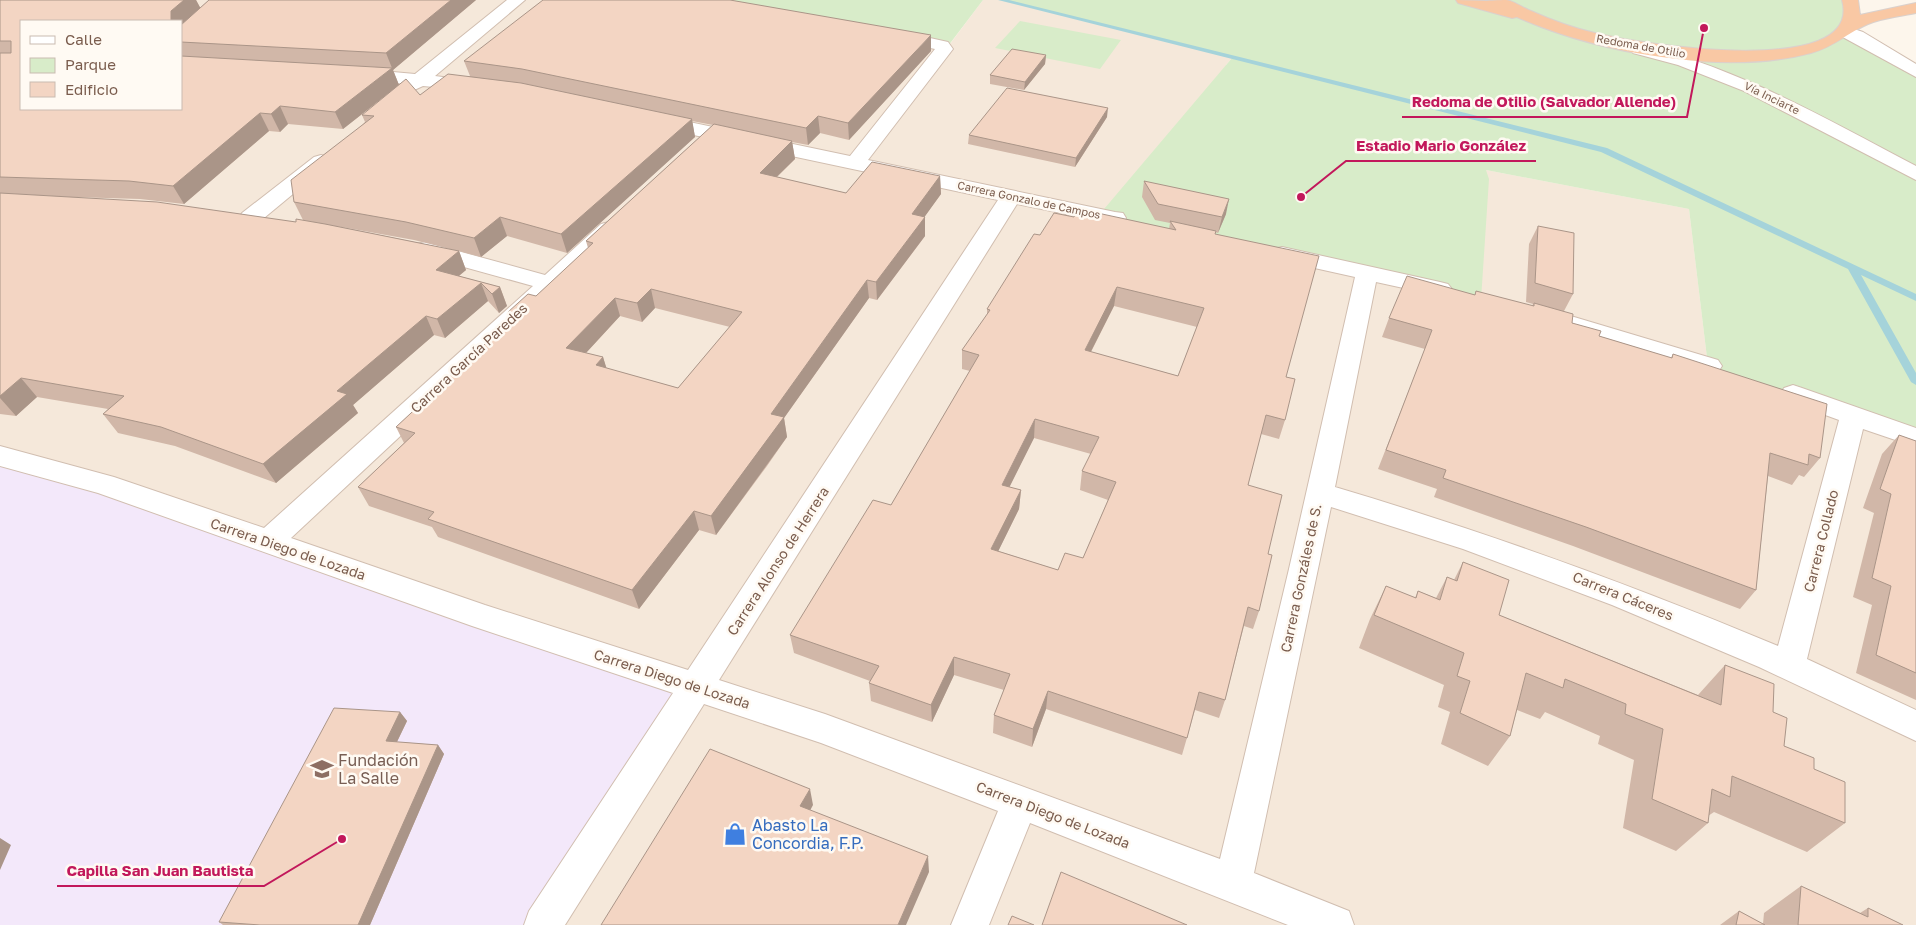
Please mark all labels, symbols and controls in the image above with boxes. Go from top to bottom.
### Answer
legend [20,20,182,110]
text: Calle [65,30,102,48]
street label: Redoma de Otilio [1596,31,1687,60]
text: Parque [65,55,116,73]
street label: Vía Inciarte [1742,79,1802,117]
text: Edificio [65,80,118,98]
callout: Redoma de Otilio (Salvador Allende) [1402,87,1687,117]
text: Redoma de Otilio (Salvador Allende) [1412,92,1676,110]
callout: Estadio Mario González [1346,131,1536,161]
text: Estadio Mario González [1356,136,1526,154]
street label: Carrera Gonzalo de Campos [956,178,1102,221]
street label: Carrera García Paredes [407,299,531,416]
street label: Carrera Alonso de Herrera [723,483,832,638]
street label: Carrera Collado [1800,488,1841,594]
street label: Carrera Gonzáles de S. [1276,502,1325,654]
street label: Carrera Diego de Lozada [208,514,368,583]
street label: Carrera Cáceres [1570,568,1676,623]
street label: Carrera Diego de Lozada [592,645,752,712]
place label: Fundación La Salle [338,750,418,788]
school or university icon: Fundación La Salle [309,756,335,782]
street label: Carrera Diego de Lozada [974,777,1132,852]
place label: Abasto La Concordia, F.P. [752,815,864,853]
shop icon: Abasto La Concordia, F.P. [722,821,748,847]
callout: Capilla San Juan Bautista [57,856,264,886]
text: Capilla San Juan Bautista [66,861,254,879]

